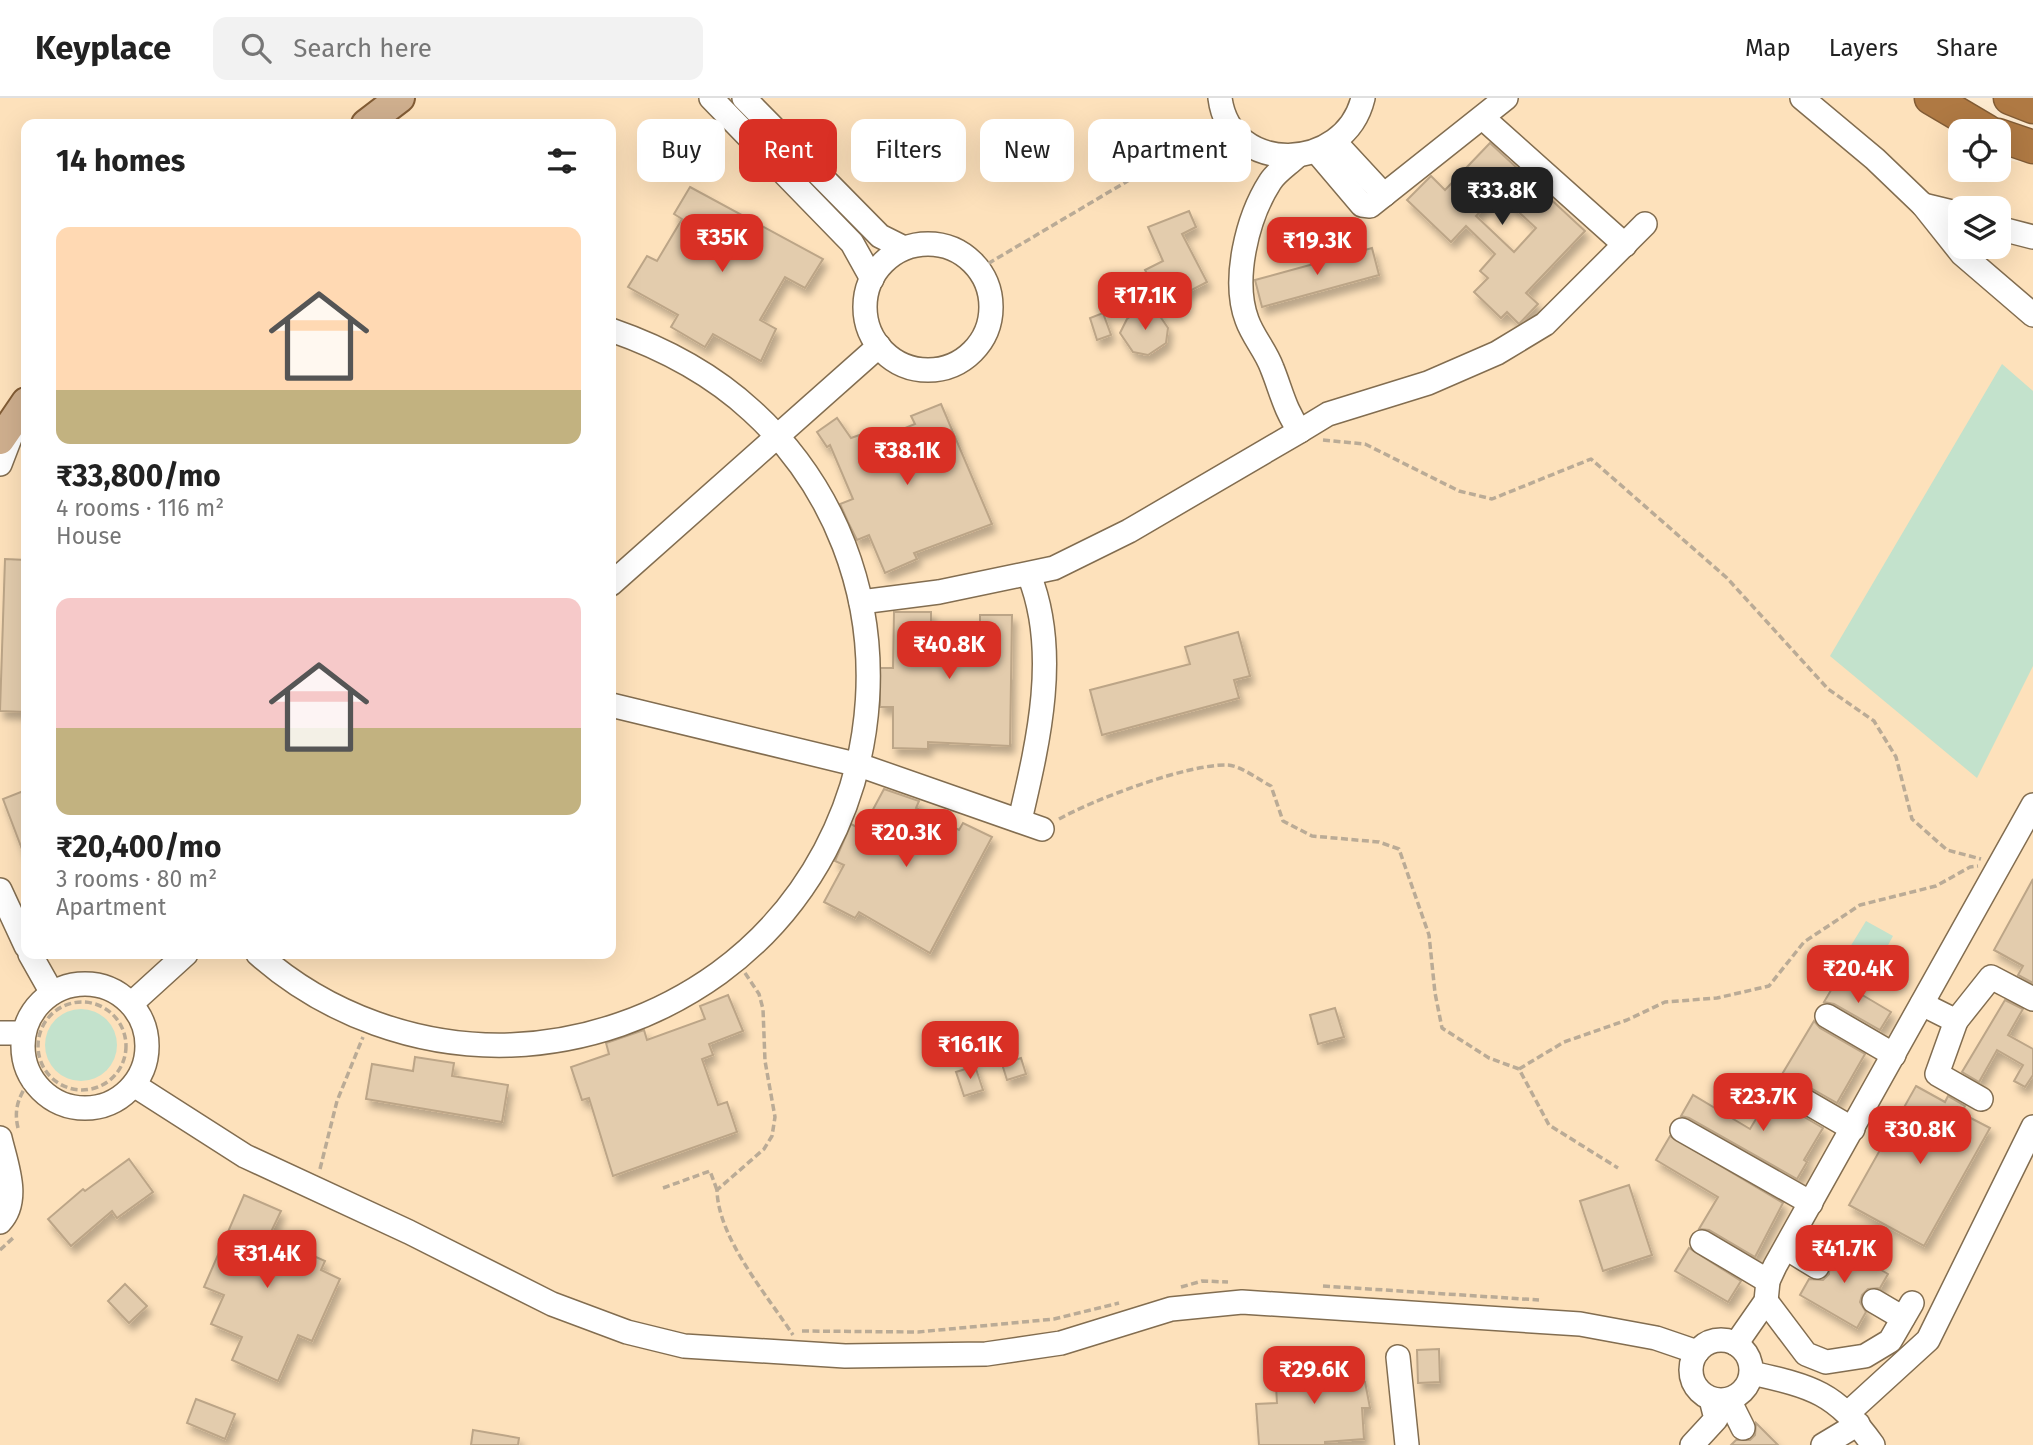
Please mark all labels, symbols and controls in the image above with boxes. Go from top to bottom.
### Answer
search box [213,17,703,80]
text: Keyplace [35,28,171,68]
icon: search [237,29,275,67]
text: Search here [293,33,432,64]
text: Map [1745,34,1791,62]
text: Layers [1829,34,1898,62]
text: Share [1936,34,1998,62]
chip: Buy [637,119,725,182]
chip: Rent [739,119,837,182]
chip: Filters [851,119,966,182]
chip: New [980,119,1074,182]
chip: Apartment [1088,119,1251,182]
map controls [1948,119,2011,259]
button: locate [1948,119,2011,182]
icon: filters [543,142,581,180]
text: 14 homes [56,143,185,179]
pin: ₹33.8K [1445,167,1559,227]
text: ₹33.8K [1467,176,1537,204]
button: layers [1948,196,2011,259]
pin: ₹35K [681,214,763,274]
pin: ₹19.3K [1260,218,1374,277]
text: ₹35K [696,223,748,251]
text: ₹19.3K [1283,226,1351,254]
pin: ₹17.1K [1088,272,1202,332]
icon: home [256,273,382,399]
text: ₹17.1K [1114,281,1176,309]
pin: ₹38.1K [850,428,964,487]
text: ₹38.1K [874,436,940,464]
text: ₹33,800/mo [56,458,221,494]
text: 4 rooms · 116 m² [56,494,224,522]
text: House [56,522,122,550]
pin: ₹40.8K [892,622,1006,681]
text: ₹40.8K [913,630,985,658]
icon: home [256,644,382,770]
pin: ₹20.3K [849,810,963,869]
text: ₹20.3K [871,818,941,846]
text: ₹20,400/mo [56,829,221,865]
text: 3 rooms · 80 m² [56,865,217,893]
text: Apartment [56,893,166,921]
pin: ₹20.4K [1801,946,1915,1005]
text: ₹20.4K [1823,954,1893,982]
pin: ₹16.1K [913,1021,1027,1081]
text: ₹16.1K [938,1030,1002,1058]
pin: ₹23.7K [1706,1074,1820,1133]
text: ₹23.7K [1729,1082,1797,1110]
pin: ₹30.8K [1863,1107,1977,1166]
text: ₹30.8K [1884,1115,1956,1143]
pin: ₹41.7K [1787,1226,1901,1285]
pin: ₹31.4K [210,1230,324,1290]
text: ₹41.7K [1812,1234,1876,1262]
text: ₹31.4K [233,1239,301,1267]
pin: ₹29.6K [1257,1346,1371,1406]
text: ₹29.6K [1279,1355,1349,1383]

